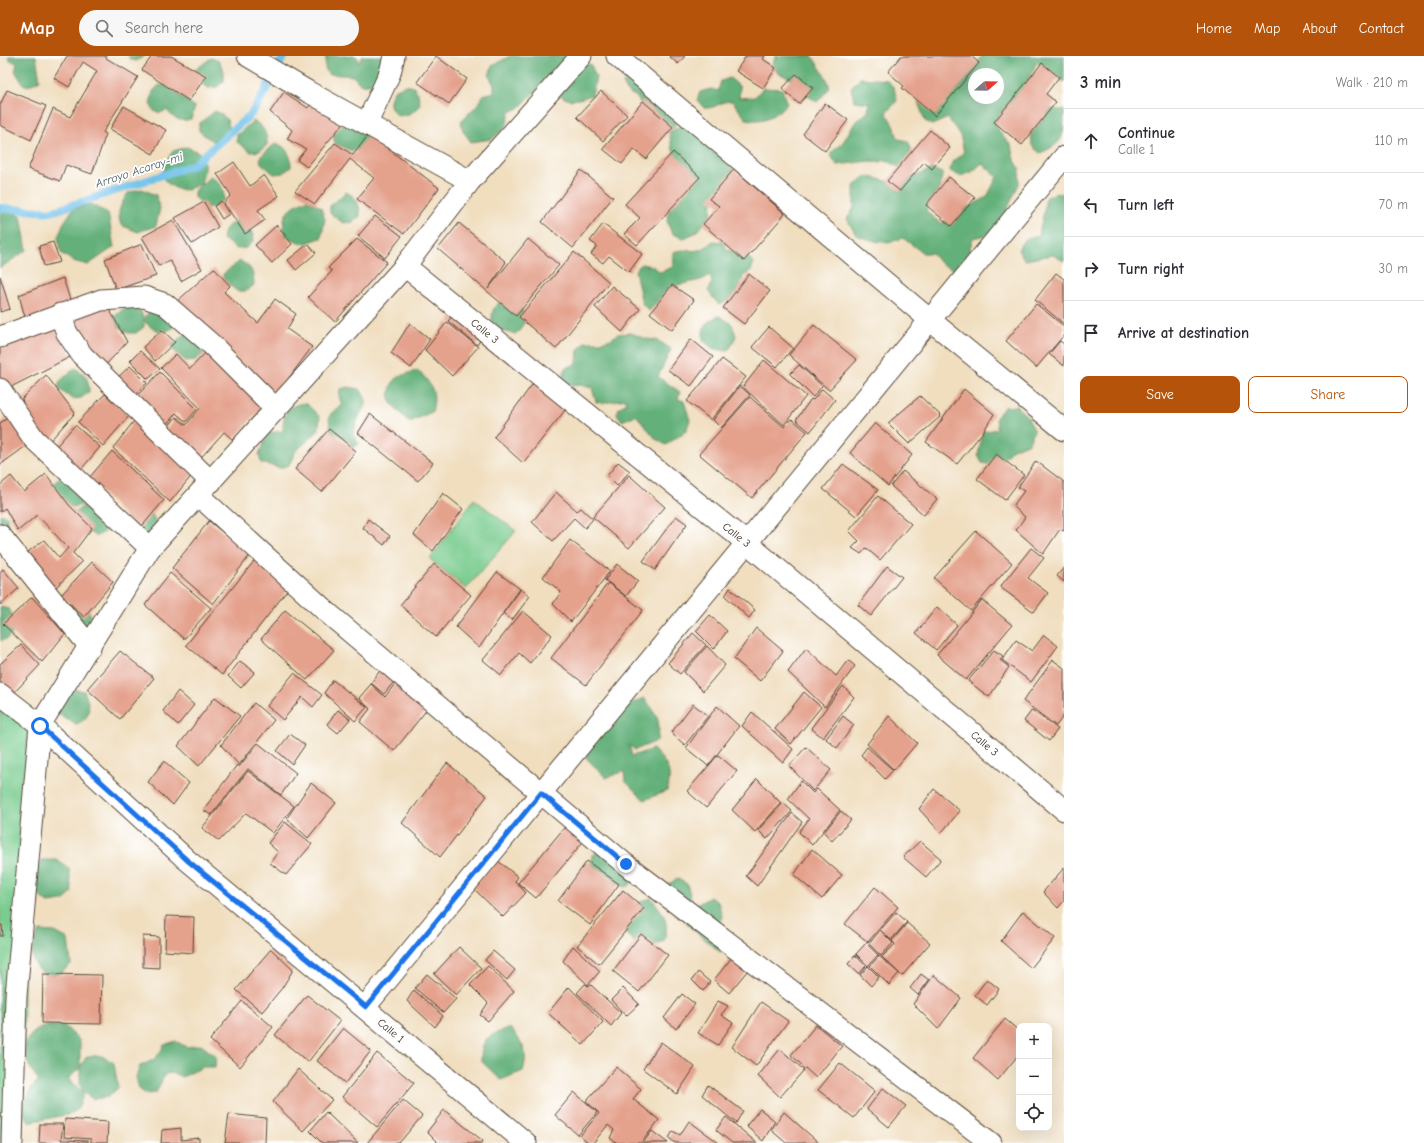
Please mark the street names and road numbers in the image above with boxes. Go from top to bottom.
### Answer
street label: Calle 3 [468,316,501,346]
street label: Calle 3 [720,520,753,550]
street label: Calle 3 [968,728,1001,759]
street label: Calle 1 [375,1016,407,1046]

